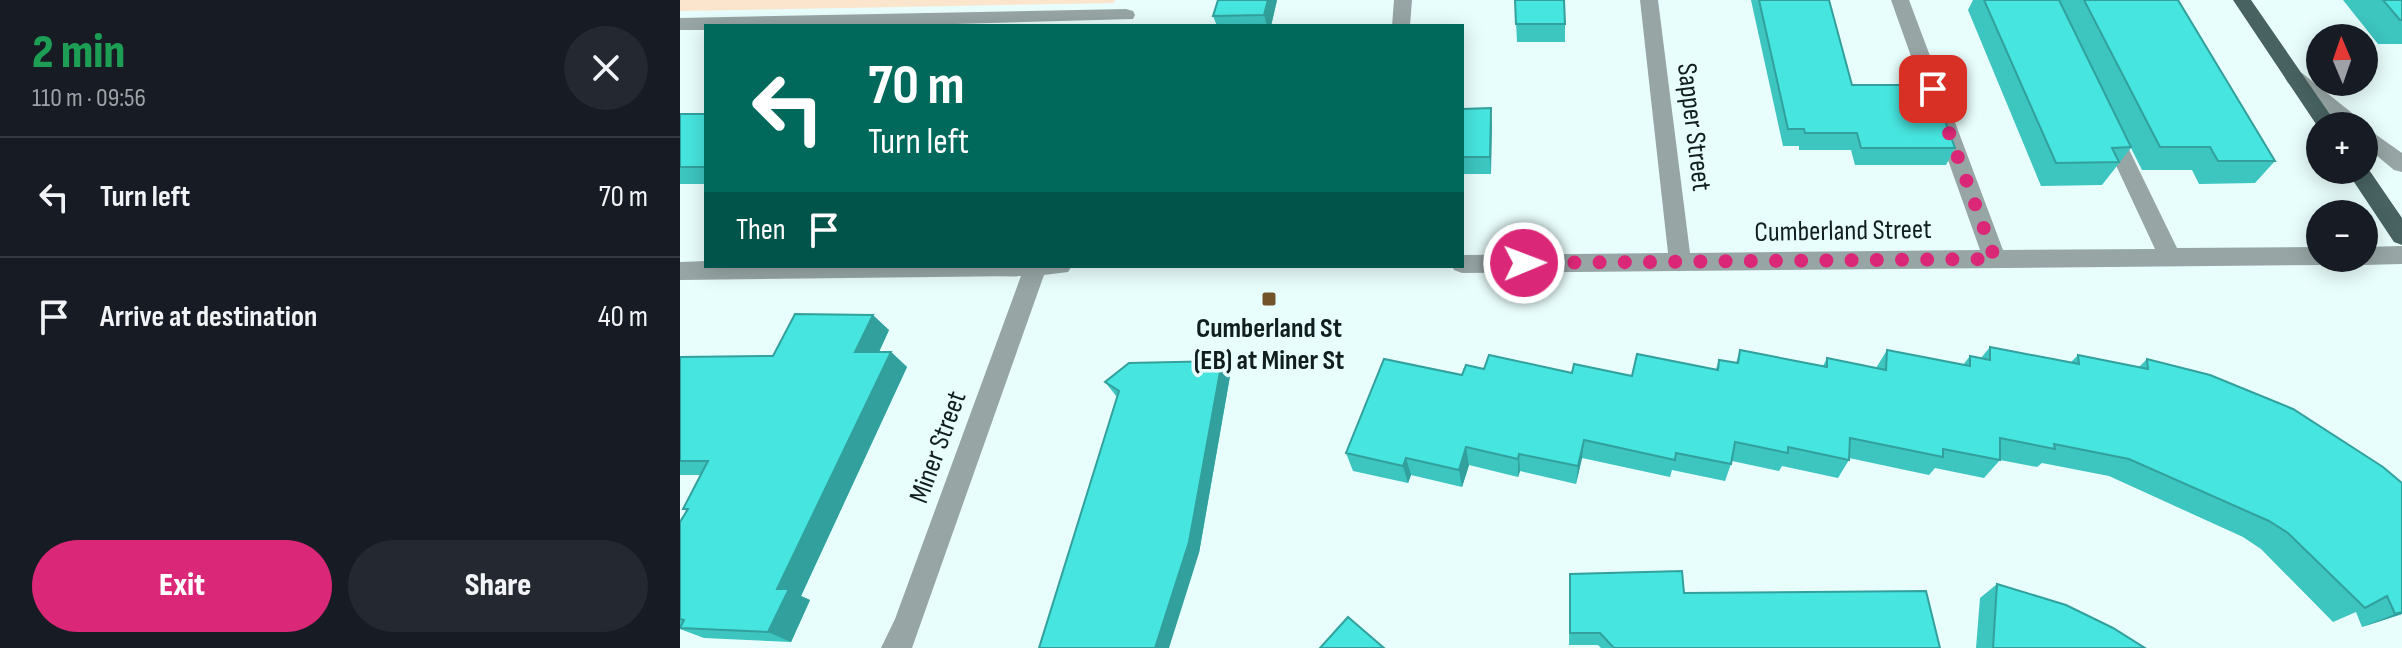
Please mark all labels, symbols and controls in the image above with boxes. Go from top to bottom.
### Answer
text: 2 min [32,24,125,81]
north arrow [2306,24,2378,96]
map controls [2306,24,2378,272]
button: close [564,26,648,110]
text: 70 m [868,53,965,120]
pin [1899,55,1967,123]
icon: left [736,56,840,160]
street label: Sapper Street [1670,61,1718,193]
icon: arrive [1911,67,1955,111]
text: 110 m · 09:56 [32,83,146,114]
button: + [2306,112,2378,184]
text: Turn left [868,121,969,164]
icon: left [32,175,76,219]
text: Turn left [100,179,190,215]
text: 70 m [599,179,648,215]
button: − [2306,200,2378,272]
icon: arrive [802,208,846,252]
text: Then [736,212,786,248]
street label: Cumberland Street [1754,213,1932,249]
position arrow [1482,221,1566,305]
marker: Cumberland St (EB) at Miner St [1260,290,1278,308]
icon: arrive [32,295,76,339]
text: Arrive at destination [100,299,317,335]
text: 40 m [598,299,648,335]
place label: Cumberland St (EB) at Miner St [1194,312,1344,377]
street label: Miner Street [903,387,973,507]
button: Exit [32,540,332,632]
button: Share [348,540,648,632]

